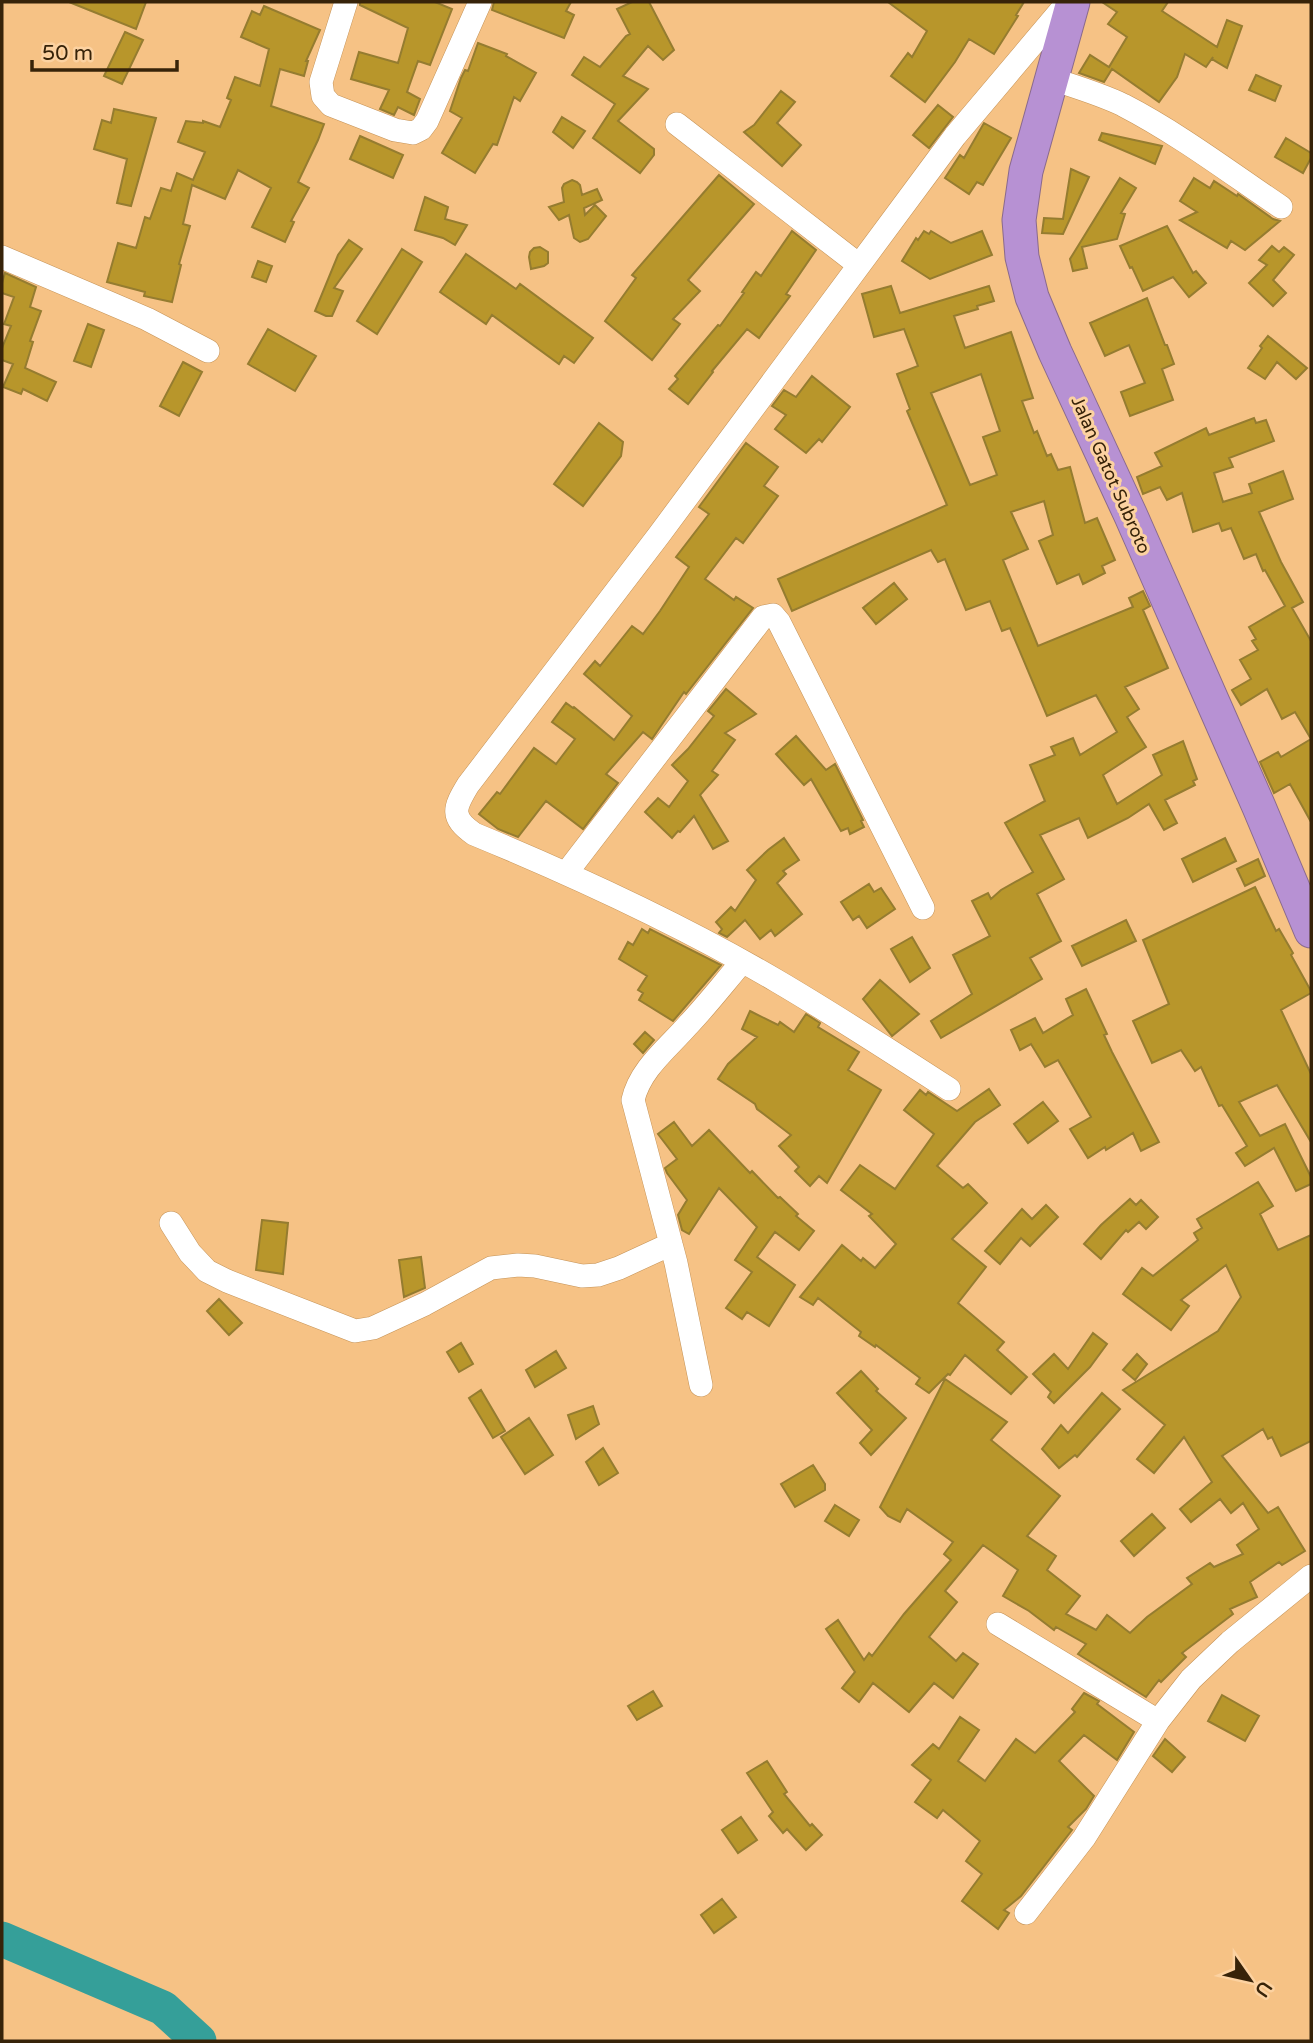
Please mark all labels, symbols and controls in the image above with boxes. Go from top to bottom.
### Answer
scale bar [32,28,177,72]
text: 50 m [42,41,93,66]
street label: Jalan Gatot Subroto [1066,393,1156,557]
north arrow [1215,1945,1285,2015]
text: U [1250,1977,1276,2001]

